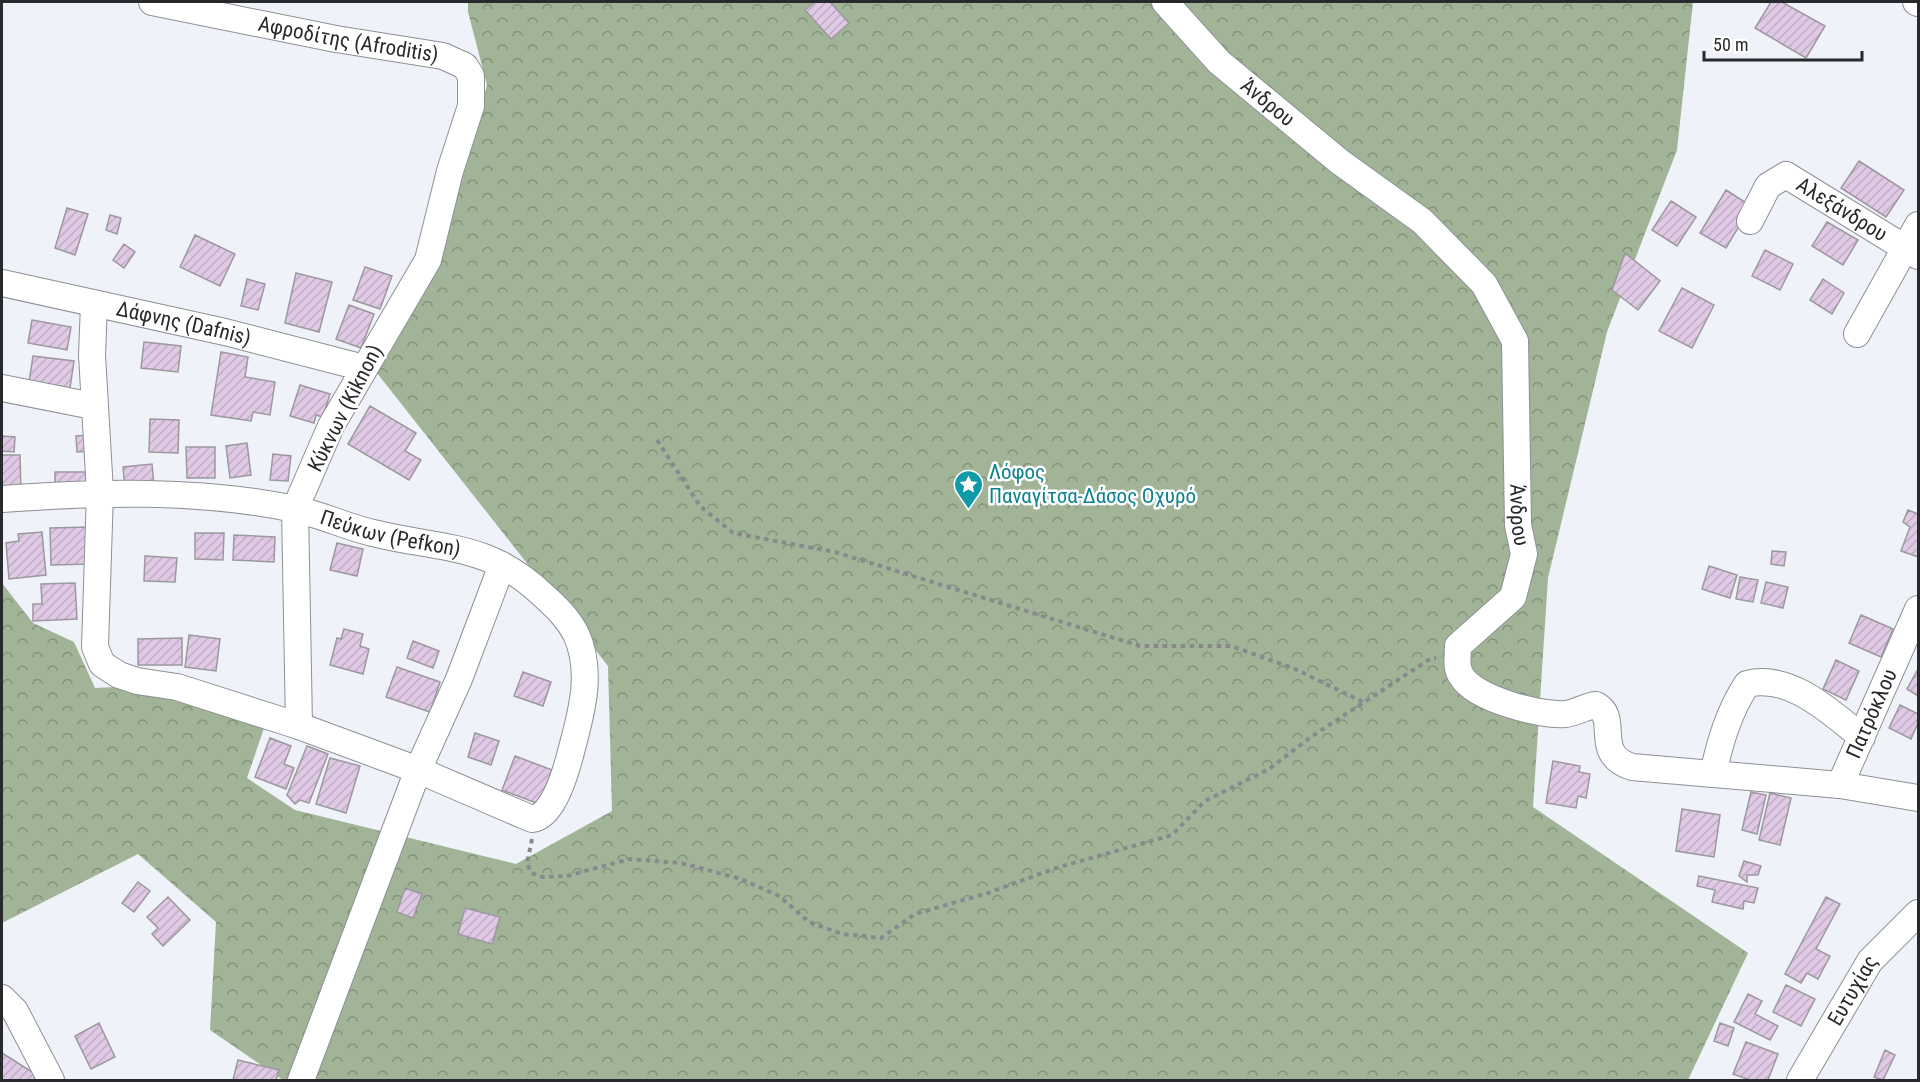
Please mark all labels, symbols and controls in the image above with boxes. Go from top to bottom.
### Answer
street label: Αφροδίτης (Afroditis) [256,12,440,67]
scale bar [1704,24,1862,62]
text: 50 m [1713,34,1748,55]
street label: Άνδρου [1236,73,1299,131]
street label: Αλεξάνδρου [1792,172,1892,246]
street label: Δάφνης (Dafnis) [114,296,253,350]
street label: Κύκνων (Kiknon) [303,341,387,475]
place label: Λόφος Παναγίτσα-Δάσος Οχυρό [989,460,1196,508]
place icon: Λόφος Παναγίτσα-Δάσος Οχυρό [952,468,984,510]
street label: Άνδρου [1505,484,1534,548]
street label: Πεύκων (Pefkon) [317,505,463,562]
street label: Πατρόκλου [1841,665,1902,762]
street label: Ευτυχίας [1823,951,1883,1030]

